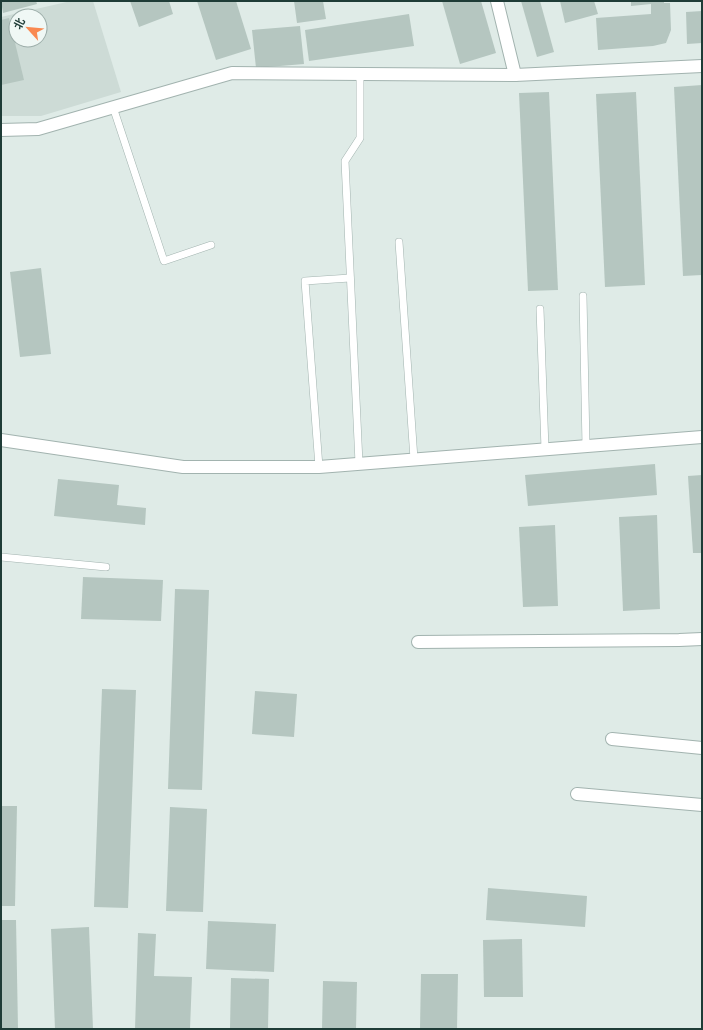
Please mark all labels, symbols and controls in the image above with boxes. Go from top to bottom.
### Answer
north arrow [8,8,48,48]
text: 北 [10,15,28,32]

